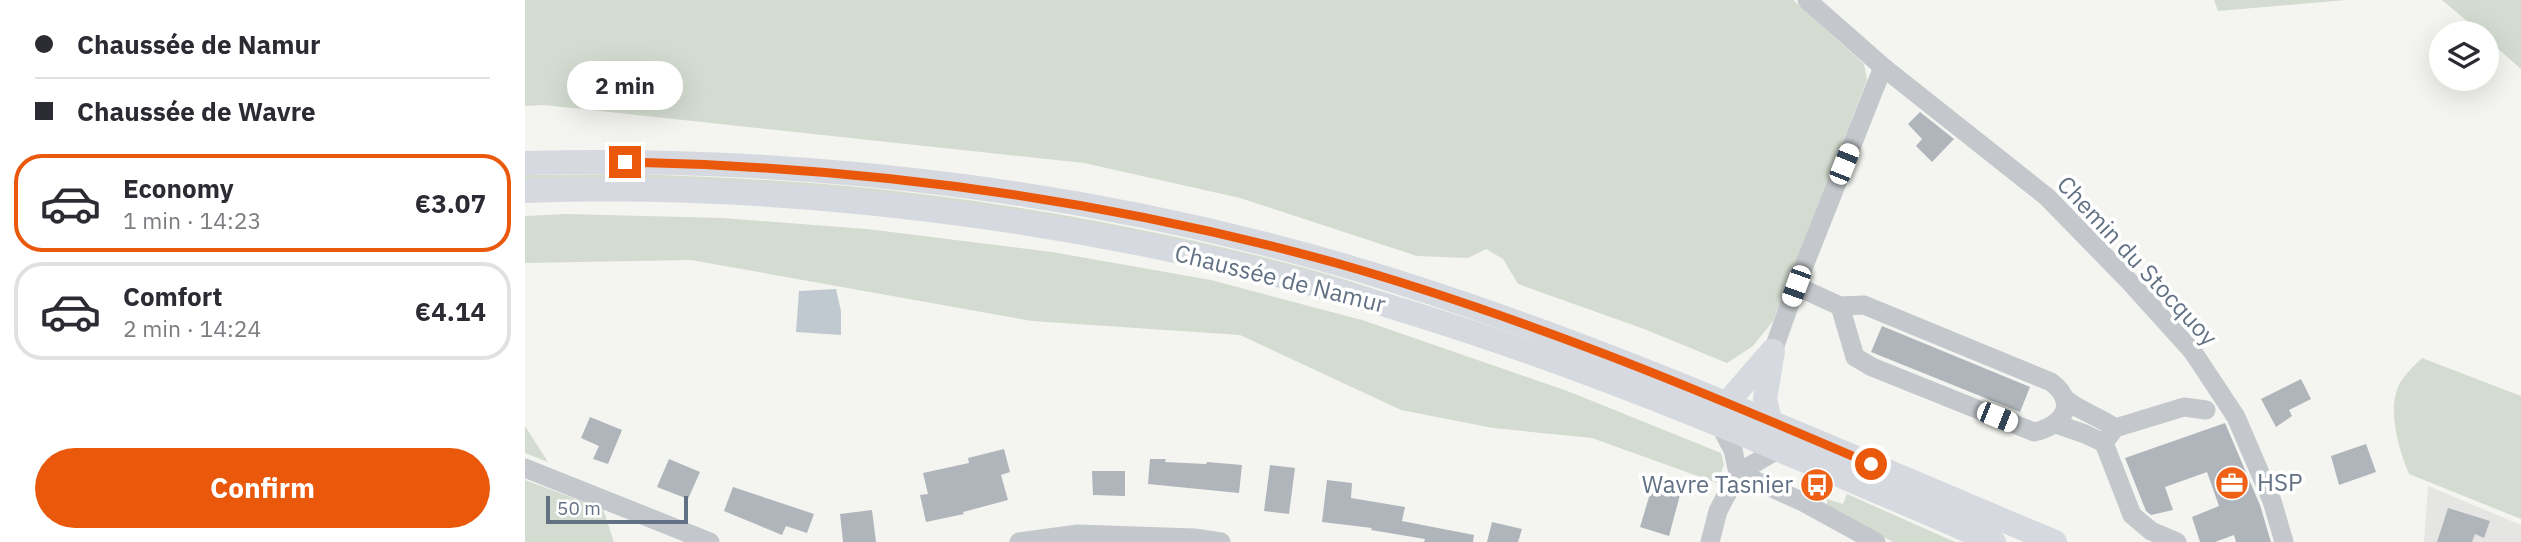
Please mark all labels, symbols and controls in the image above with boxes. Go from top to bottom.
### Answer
map controls [2429,21,2499,91]
button: layers [2429,21,2499,91]
text: Chaussée de Namur [77,27,321,61]
callout: 2 min [567,60,683,110]
text: 2 min [595,70,655,100]
text: Chaussée de Wavre [77,94,316,128]
car [1827,141,1862,187]
route end [609,146,641,178]
street label: Chemin du Stocquoy [2050,168,2225,352]
text: Economy [123,171,234,205]
icon: car [39,172,102,235]
text: €3.07 [415,186,486,220]
text: 1 min · 14:23 [123,205,261,235]
street label: Chaussée de Namur [1171,236,1389,320]
car [1779,263,1814,309]
text: Comfort [123,279,222,313]
icon: car [39,280,102,343]
text: €4.14 [415,294,486,328]
text: 2 min · 14:24 [123,313,261,343]
car [1974,399,2021,435]
button: Confirm [35,448,490,528]
route start [1855,448,1887,480]
office icon: HSP [2213,464,2251,502]
bus stop icon: Wavre Tasnier [1798,466,1836,504]
place label: HSP [2257,466,2302,498]
place label: Wavre Tasnier [1642,468,1793,500]
scale bar [546,493,688,525]
text: 50 m [557,496,601,520]

